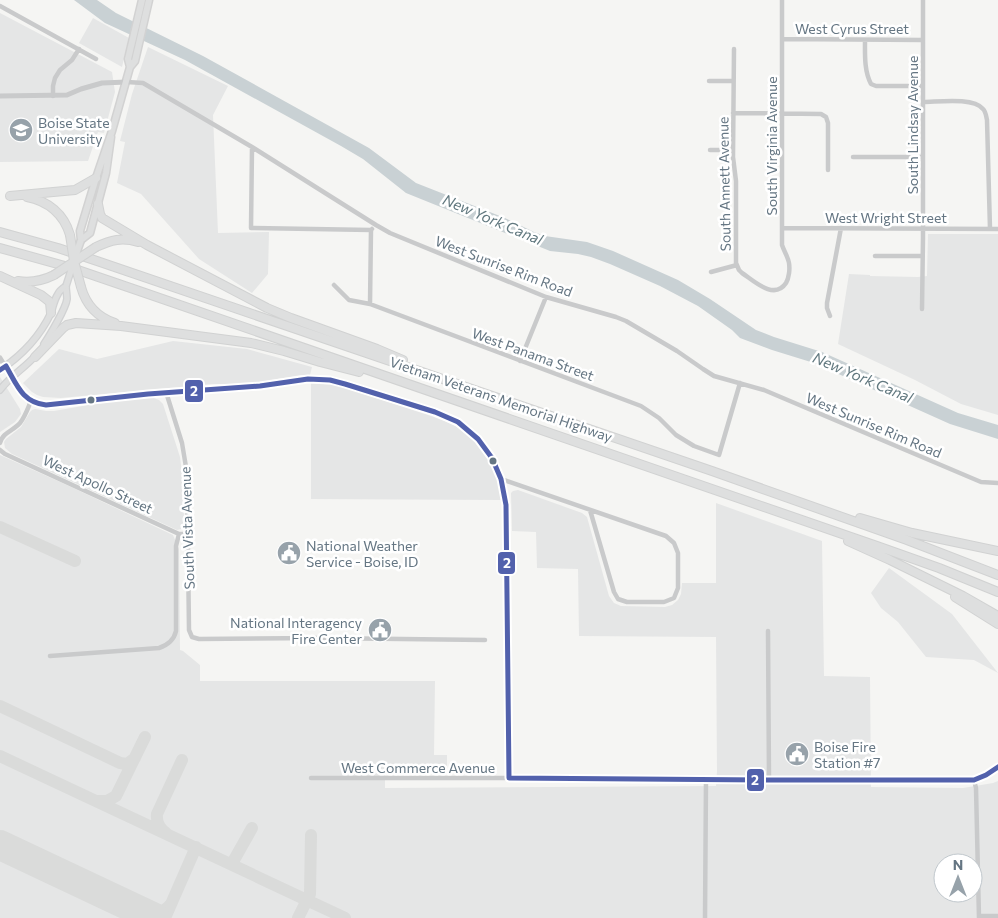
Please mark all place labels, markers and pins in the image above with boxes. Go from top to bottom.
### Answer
place label: Boise State University [38,114,110,147]
school or university icon: Boise State University [8,117,34,143]
unlabelled marker [86,395,96,405]
unlabelled marker [488,456,498,466]
place label: National Weather Service - Boise, ID [306,537,418,570]
public building icon: National Weather Service - Boise, ID [276,540,302,566]
place label: National Interagency Fire Center [230,614,362,647]
public building icon: National Interagency Fire Center [367,617,393,643]
place label: Boise Fire Station #7 [814,738,881,771]
public building icon: Boise Fire Station #7 [784,741,810,767]

